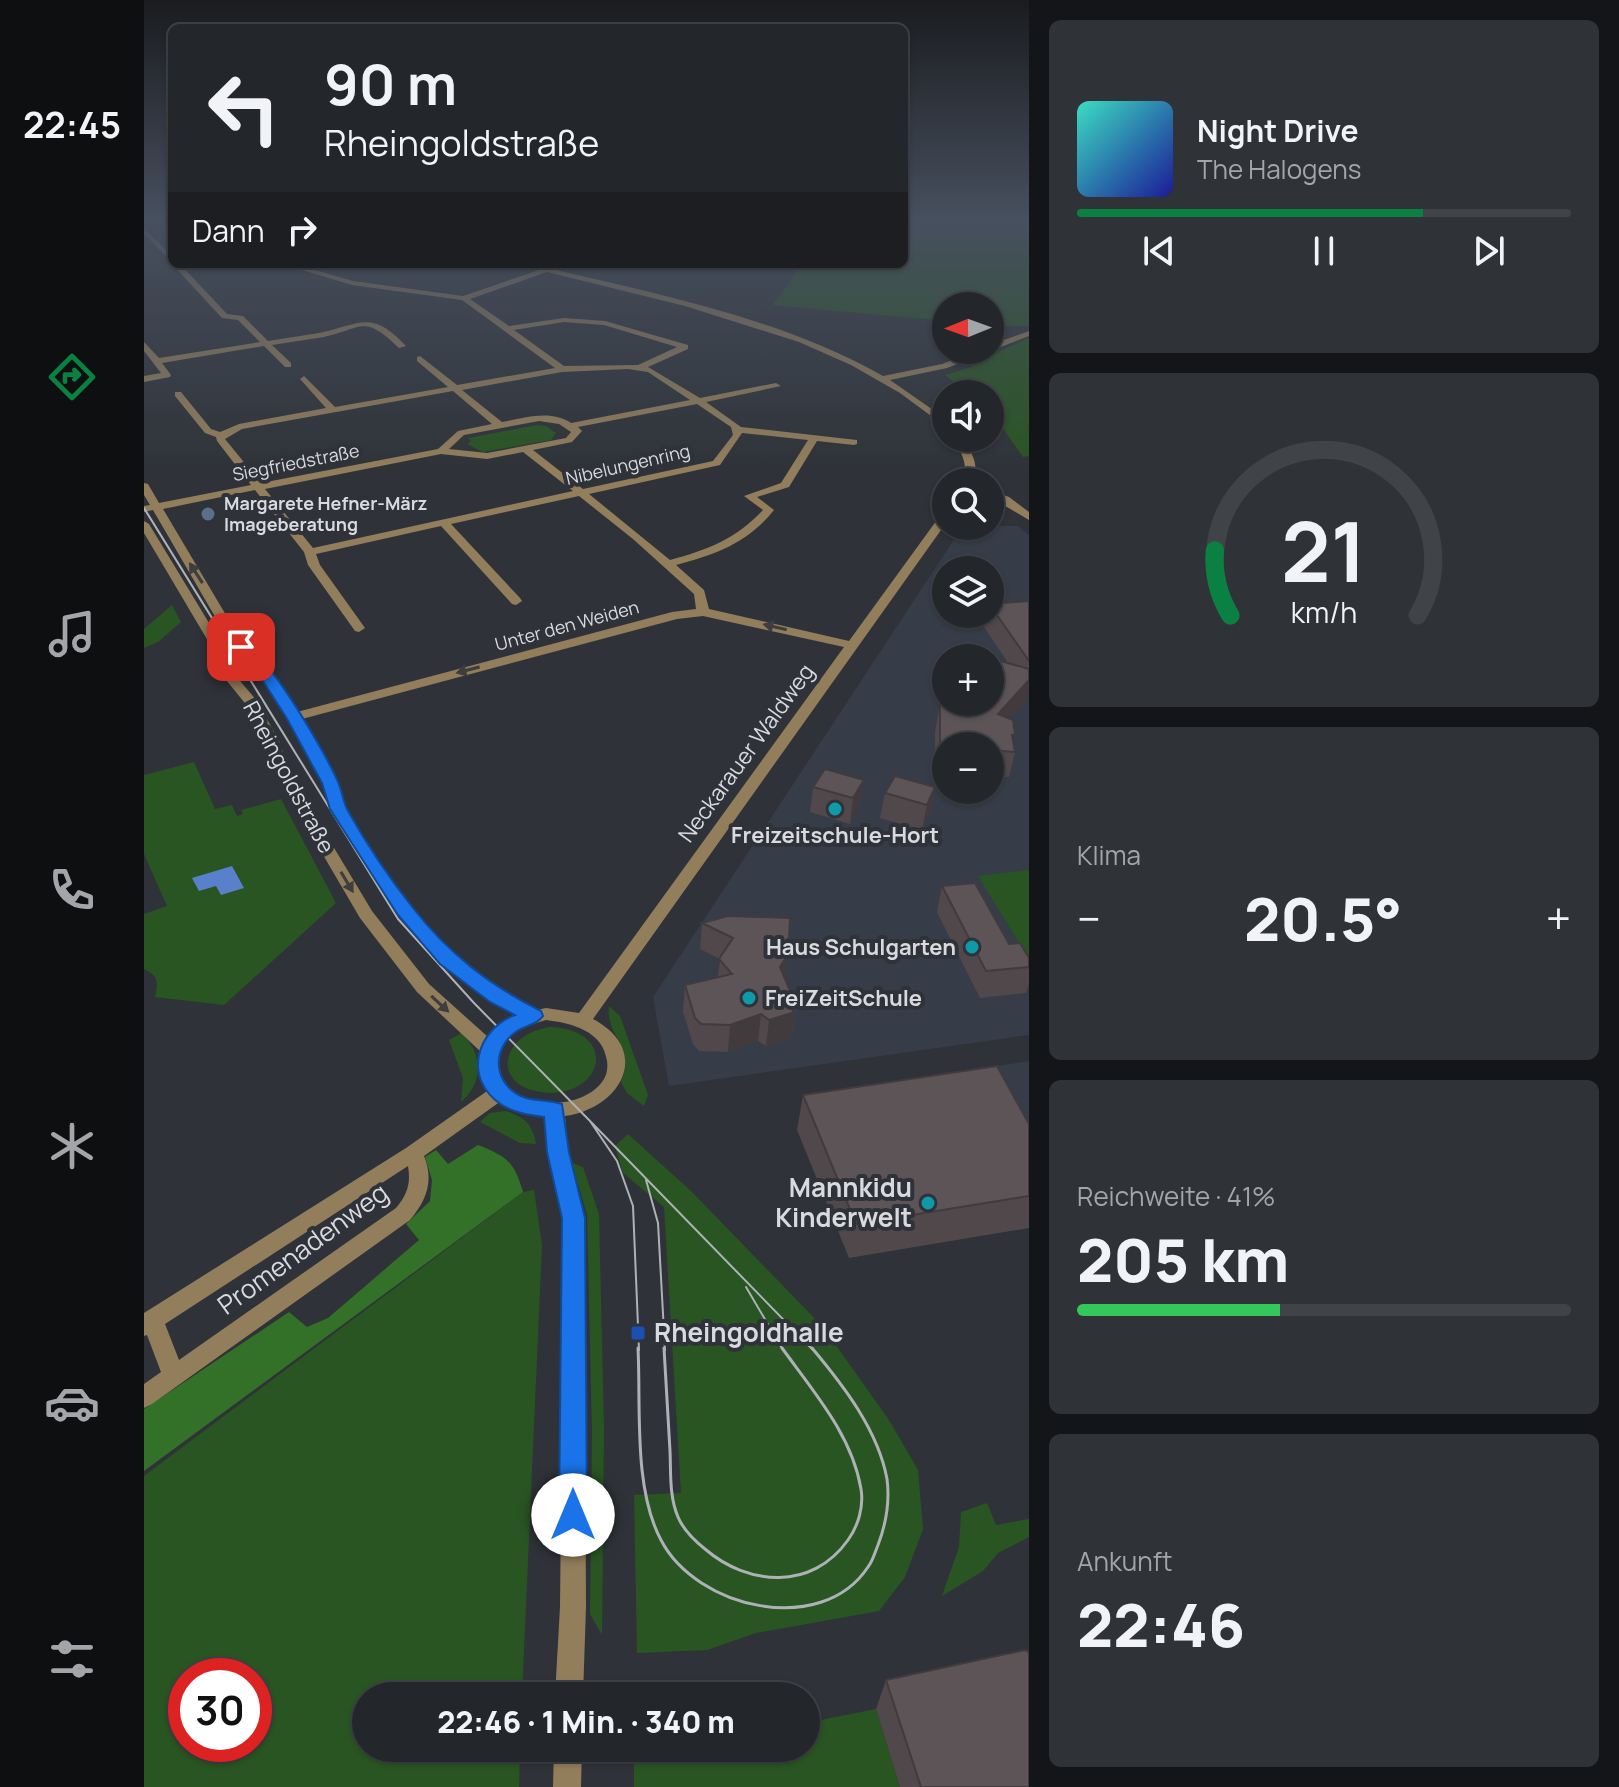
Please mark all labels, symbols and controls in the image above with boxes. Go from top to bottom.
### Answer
text: 90 m [324,45,457,122]
icon: left [192,56,296,160]
text: 22:45 [23,100,121,149]
text: Night Drive [1197,110,1359,151]
text: Rheingoldstraße [324,118,599,167]
text: The Halogens [1197,151,1361,187]
icon: right [280,208,324,252]
text: Dann [192,210,264,251]
icon: previous [1137,229,1181,273]
icon: pause [1302,229,1346,273]
icon: next [1467,229,1511,273]
north arrow [932,292,1004,364]
map controls [932,292,1004,804]
icon: directions [44,349,100,405]
button: sound [932,380,1004,452]
street label: Siegfriedstraße [230,438,361,486]
street label: Nibelungenring [563,438,692,490]
button: search [932,468,1004,540]
place label: Margarete Hefner-März Imageberatung [224,491,427,536]
text: 21 [1281,493,1367,607]
marker: Margarete Hefner-März Imageberatung [199,505,217,523]
button: layers [932,556,1004,628]
one-way arrow [189,562,204,584]
text: km/h [1291,593,1357,632]
street label: Unter den Weiden [492,594,641,656]
icon: music [44,606,100,662]
pin [207,613,275,681]
one-way arrow [762,621,787,633]
icon: arrive [219,625,263,669]
button: + [932,644,1004,716]
street label: Neckarauer Waldweg [671,658,821,848]
one-way arrow [455,665,480,677]
street label: Rheingoldstraße [236,696,342,858]
button: − [932,732,1004,804]
marker: Freizeitschule-Hort [826,800,844,818]
place label: Freizeitschule-Hort [731,820,939,850]
text: Klima [1077,837,1141,873]
icon: phone [44,862,100,918]
one-way arrow [340,871,354,893]
text: 20.5° [1244,877,1402,959]
text: − [1077,888,1101,948]
text: + [1546,888,1571,948]
place label: Haus Schulgarten [766,932,956,962]
marker: Haus Schulgarten [963,938,981,956]
place label: FreiZeitSchule [765,983,922,1013]
marker: FreiZeitSchule [740,989,758,1007]
one-way arrow [430,995,449,1013]
icon: climate [44,1118,100,1174]
place label: Mannkidu Kinderwelt [775,1169,912,1235]
street label: Promenadenweg [210,1174,395,1322]
text: Reichweite · 41% [1077,1178,1275,1214]
marker: Mannkidu Kinderwelt [919,1194,937,1212]
text: 205 km [1077,1218,1289,1300]
place label: Rheingoldhalle [654,1314,844,1350]
marker: Rheingoldhalle [629,1324,647,1342]
icon: car [44,1375,100,1431]
position arrow [531,1473,615,1557]
text: Ankunft [1077,1543,1172,1579]
text: 22:46 [1077,1583,1245,1665]
icon: filters [44,1631,100,1687]
speed limit sign: 30 [168,1658,272,1762]
text: 22:46 · 1 Min. · 340 m [437,1701,735,1742]

